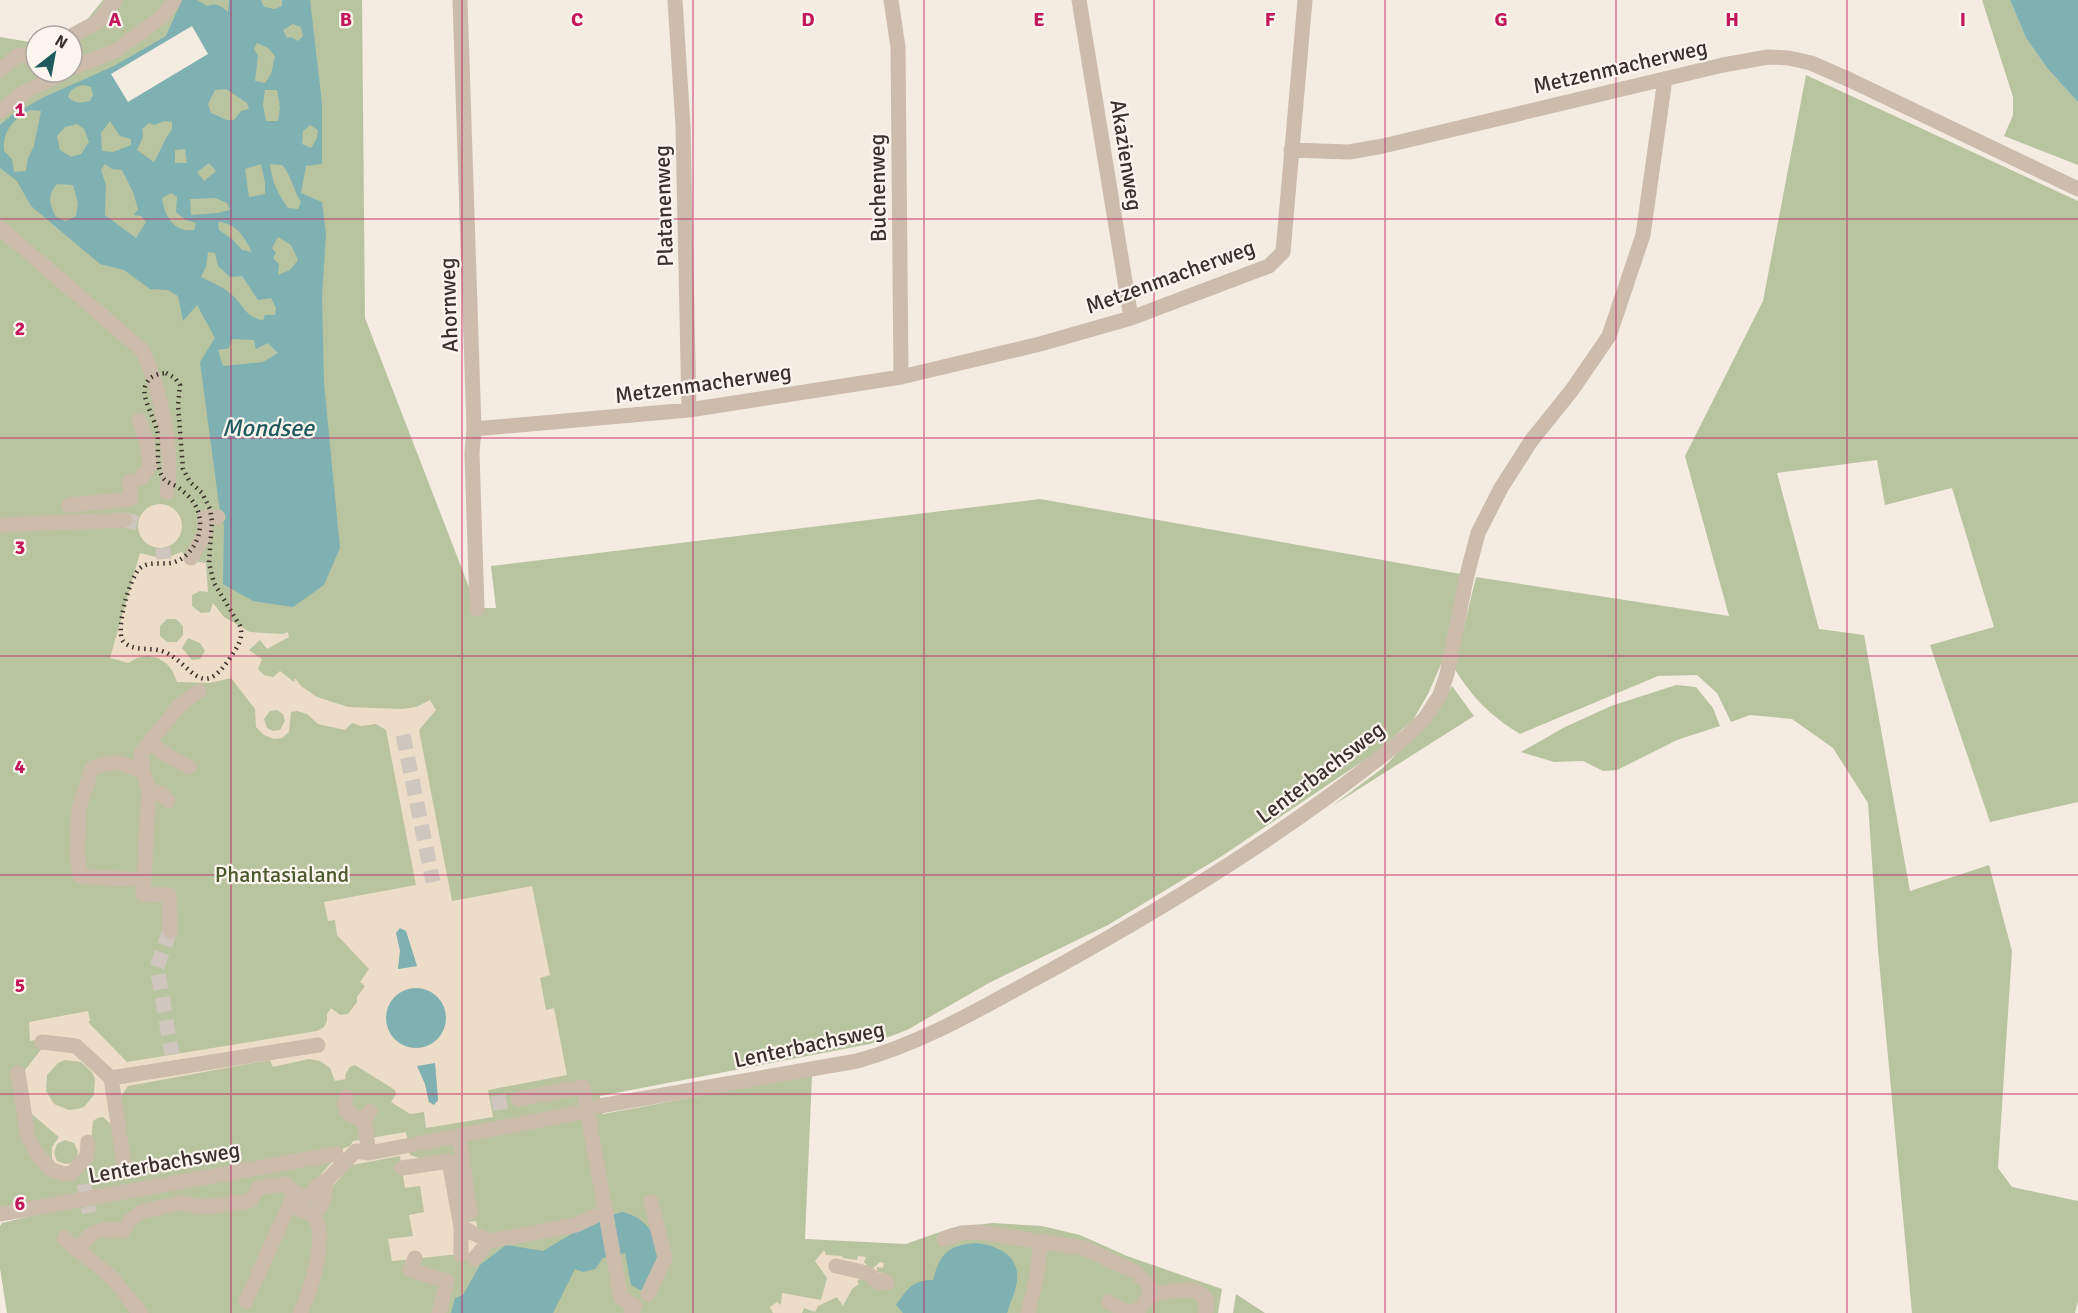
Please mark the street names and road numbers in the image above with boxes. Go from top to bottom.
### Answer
street label: Metzenmacherweg [1530,33,1710,100]
street label: Akazienweg [1104,97,1149,213]
street label: Buchenweg [863,133,892,242]
street label: Platanenweg [648,145,679,267]
street label: Metzenmacherweg [1082,233,1258,320]
street label: Ahornweg [433,257,464,353]
street label: Metzenmacherweg [613,358,793,409]
street label: Lenterbachsweg [1251,715,1390,829]
street label: Lenterbachsweg [731,1015,887,1074]
street label: Lenterbachsweg [86,1136,242,1189]

